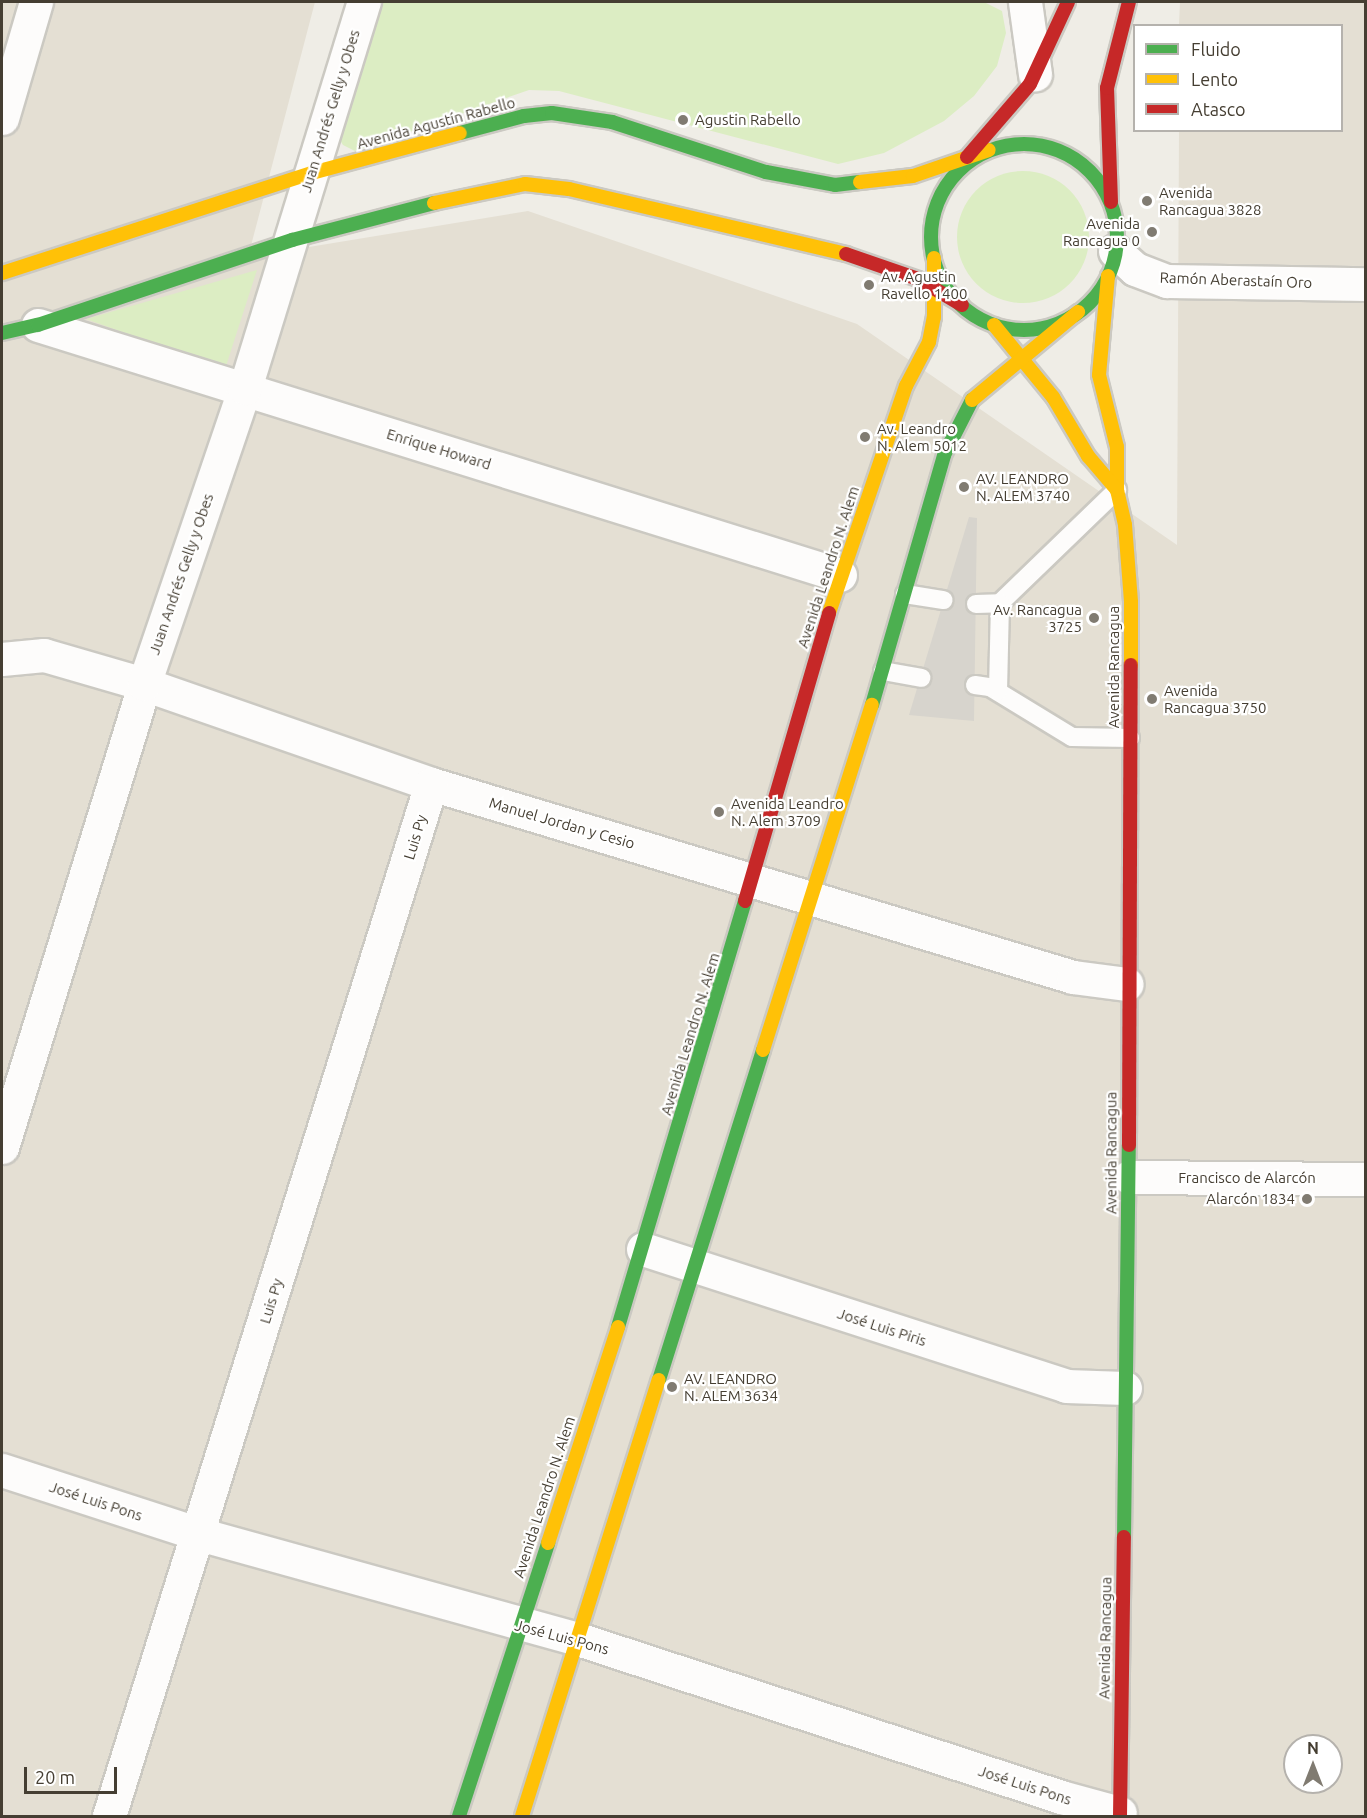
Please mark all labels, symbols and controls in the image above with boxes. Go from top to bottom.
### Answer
legend [1133,24,1343,132]
street label: Juan Andrés Gelly y Obes [297,27,363,195]
text: Fluido [1191,39,1241,59]
text: Lento [1191,69,1238,89]
street label: Avenida Agustín Rabello [355,93,517,153]
text: Atasco [1191,99,1246,119]
place label: Agustin Rabello [695,111,801,129]
marker: Agustin Rabello [676,113,690,127]
place label: Avenida Rancagua 3828 [1159,183,1261,218]
marker: Avenida Rancagua 3828 [1140,194,1154,208]
place label: Avenida Rancagua 0 [1063,214,1140,249]
marker: Avenida Rancagua 0 [1145,225,1159,239]
place label: Av. Agustin Ravello 1400 [881,267,967,302]
street label: Ramón Aberastaín Oro [1159,268,1313,292]
marker: Av. Agustin Ravello 1400 [862,278,876,292]
place label: Av. Leandro N. Alem 5012 [877,419,967,454]
street label: Enrique Howard [385,425,493,473]
marker: Av. Leandro N. Alem 5012 [858,430,872,444]
place label: AV. LEANDRO N. ALEM 3740 [976,469,1070,504]
marker: AV. LEANDRO N. ALEM 3740 [957,480,971,494]
street label: Avenida Leandro N. Alem [793,484,863,650]
street label: Juan Andrés Gelly y Obes [145,491,217,657]
place label: Av. Rancagua 3725 [993,600,1082,635]
street label: Avenida Rancagua [1105,606,1123,728]
marker: Av. Rancagua 3725 [1087,611,1101,625]
place label: Avenida Rancagua 3750 [1164,681,1266,716]
marker: Avenida Rancagua 3750 [1145,692,1159,706]
street label: Manuel Jordan y Cesio [487,794,637,852]
place label: Avenida Leandro N. Alem 3709 [731,794,844,829]
marker: Avenida Leandro N. Alem 3709 [712,805,726,819]
street label: Luis Py [400,812,430,862]
street label: Avenida Leandro N. Alem [657,951,723,1117]
street label: Avenida Rancagua [1102,1092,1120,1214]
street label: Francisco de Alarcón [1178,1169,1316,1187]
place label: Alarcón 1834 [1206,1190,1295,1208]
marker: Alarcón 1834 [1300,1192,1314,1206]
street label: Luis Py [256,1276,286,1326]
street label: José Luis Piris [835,1304,929,1350]
place label: AV. LEANDRO N. ALEM 3634 [684,1369,778,1404]
marker: AV. LEANDRO N. ALEM 3634 [665,1380,679,1394]
street label: Avenida Leandro N. Alem [509,1414,579,1580]
street label: José Luis Pons [47,1477,145,1525]
street label: Avenida Rancagua [1095,1577,1115,1699]
street label: José Luis Pons [513,1616,611,1658]
north arrow [1283,1734,1343,1794]
text: N [1307,1739,1319,1757]
scale bar [27,1755,120,1793]
street label: José Luis Pons [976,1761,1074,1809]
text: 20 m [35,1767,75,1787]

